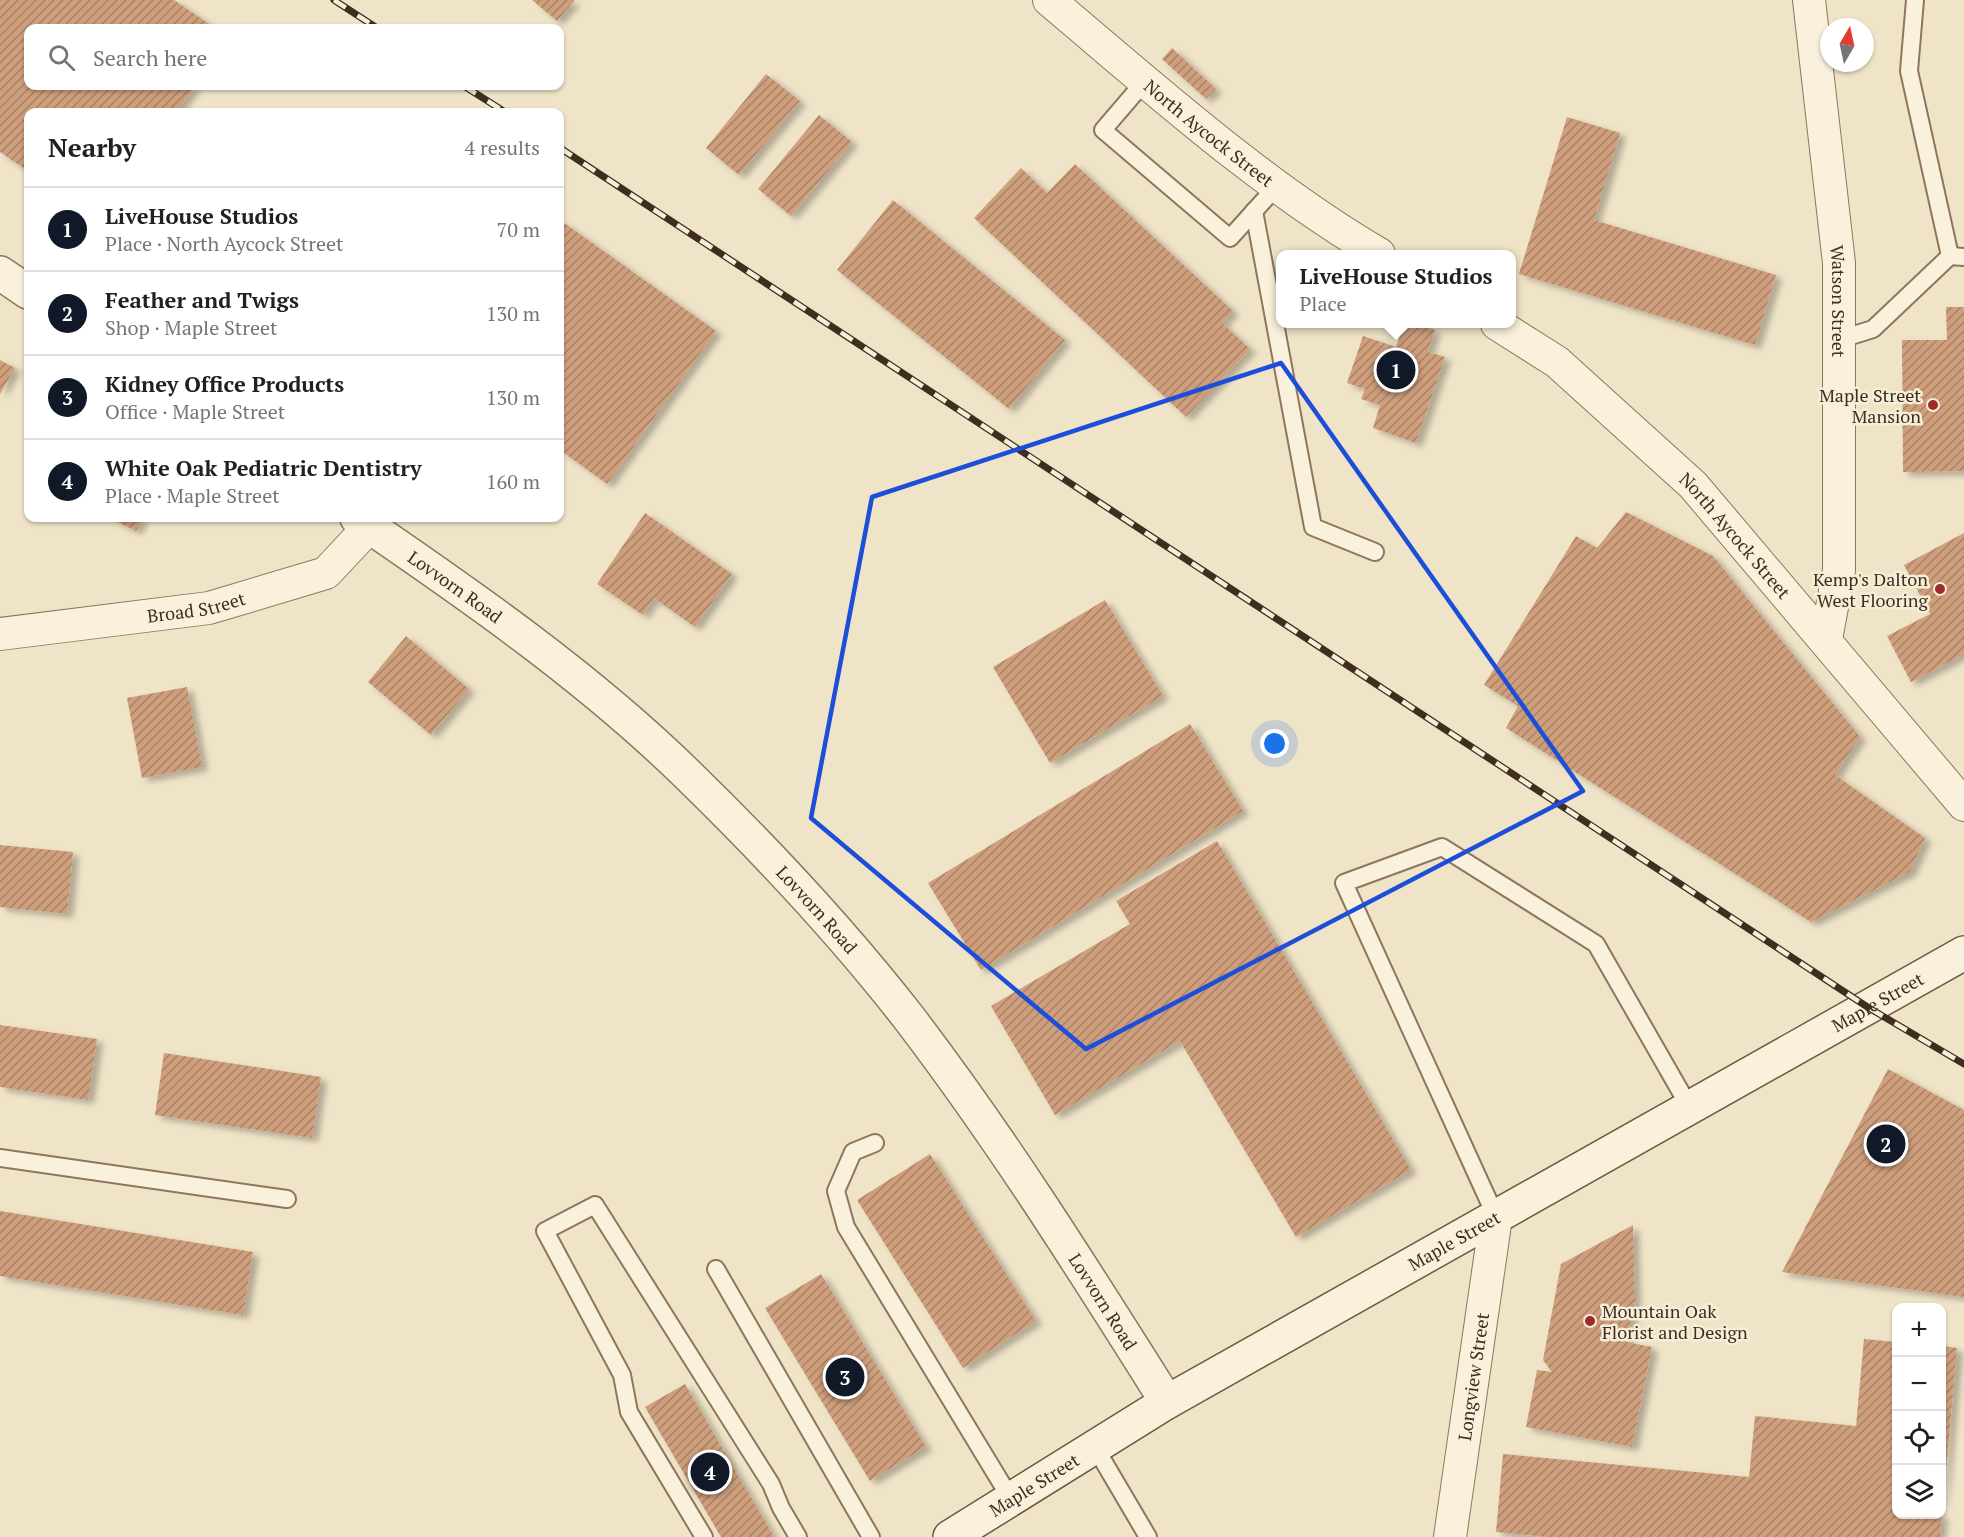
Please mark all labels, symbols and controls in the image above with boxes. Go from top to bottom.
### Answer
north arrow [1820,18,1874,72]
search box [24,24,564,90]
icon: search [45,41,78,74]
text: Search here [93,43,207,72]
street label: North Aycock Street [1139,74,1279,192]
text: Nearby [48,130,136,164]
text: 4 results [465,134,540,161]
text: LiveHouse Studios [105,201,298,230]
text: 1 [62,216,73,243]
text: 70 m [497,216,540,243]
text: Place · North Aycock Street [105,230,343,257]
street label: Watson Street [1825,244,1851,358]
popup [1276,250,1516,328]
text: LiveHouse Studios [1299,261,1493,290]
text: Feather and Twigs [105,285,299,314]
text: Place [1299,290,1347,317]
text: 2 [62,300,73,327]
text: 130 m [486,300,540,327]
text: Shop · Maple Street [105,314,277,341]
pin: 1 [1376,348,1416,392]
text: Kidney Office Products [105,369,344,398]
place label: Maple Street Mansion [1819,383,1921,428]
text: 3 [62,384,73,411]
text: 130 m [486,384,540,411]
text: Office · Maple Street [105,398,285,425]
marker: Maple Street Mansion [1926,398,1940,412]
text: White Oak Pediatric Dentistry [105,453,422,482]
street label: North Aycock Street [1675,467,1796,604]
text: 4 [62,468,73,495]
text: 160 m [486,468,540,495]
text: Place · Maple Street [105,482,280,509]
street label: Lovvorn Road [404,545,507,628]
place label: Kemp's Dalton West Flooring [1813,567,1929,612]
marker: Kemp's Dalton West Flooring [1933,582,1947,596]
street label: Broad Street [146,586,248,628]
your location [1260,729,1289,758]
street label: Lovvorn Road [771,860,863,958]
street label: Maple Street [1827,966,1928,1037]
pin: 2 [1866,1122,1906,1166]
street label: Maple Street [1404,1205,1505,1276]
street label: Lovvorn Road [1064,1248,1143,1354]
place label: Mountain Oak Florist and Design [1602,1299,1748,1344]
map controls [1892,1303,1946,1519]
button: + [1892,1303,1946,1357]
street label: Longview Street [1452,1311,1494,1442]
marker: Mountain Oak Florist and Design [1583,1314,1597,1328]
pin: 3 [826,1354,864,1400]
button: − [1892,1357,1946,1411]
button: locate [1892,1411,1946,1465]
street label: Maple Street [984,1447,1084,1522]
pin: 4 [690,1450,730,1494]
button: layers [1892,1465,1946,1519]

